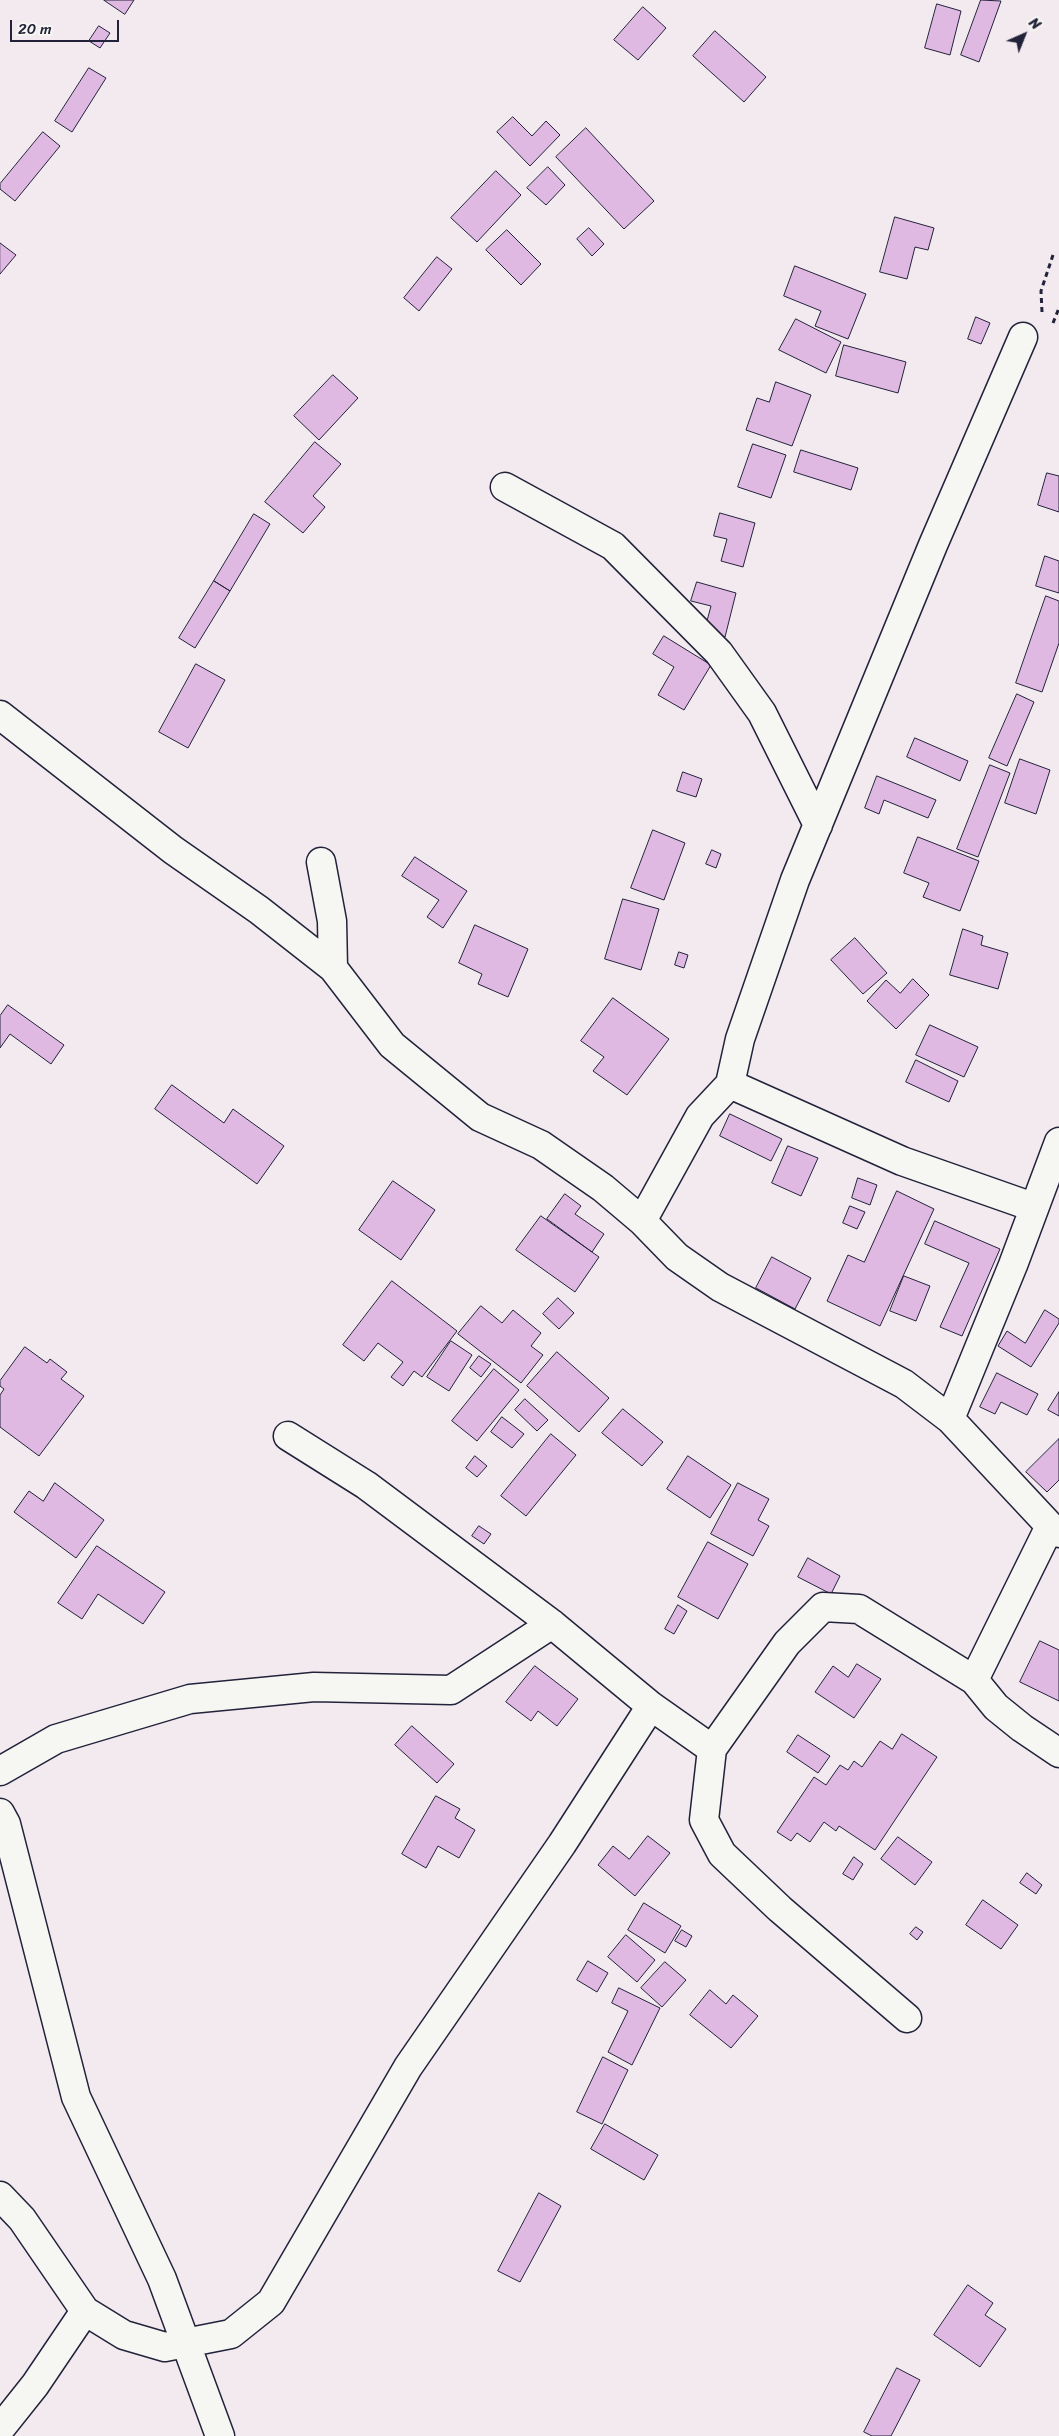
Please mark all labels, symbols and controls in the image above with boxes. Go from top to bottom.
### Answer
scale bar [12,10,121,42]
north arrow [999,10,1049,60]
text: N [1023,11,1047,36]
text: 20 m [18,16,52,42]

